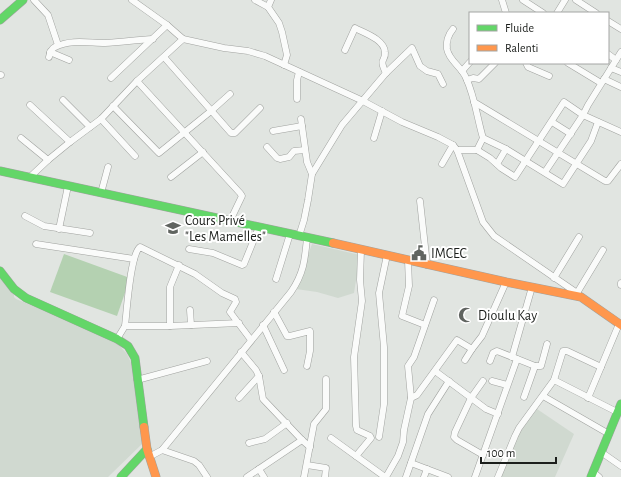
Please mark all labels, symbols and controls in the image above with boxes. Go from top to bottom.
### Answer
legend [469,12,609,64]
text: Fluide [505,22,534,34]
text: Ralenti [505,42,538,54]
place label: Cours Privé "Les Mamelles" [185,214,266,244]
school or university icon: Cours Privé "Les Mamelles" [164,219,182,237]
public building icon: IMCEC [410,244,428,262]
place label: IMCEC [431,247,467,261]
mosque icon: Dioulu Kay [457,306,475,324]
place label: Dioulu Kay [478,309,537,323]
scale bar [481,439,556,465]
text: 100 m [487,447,515,459]

